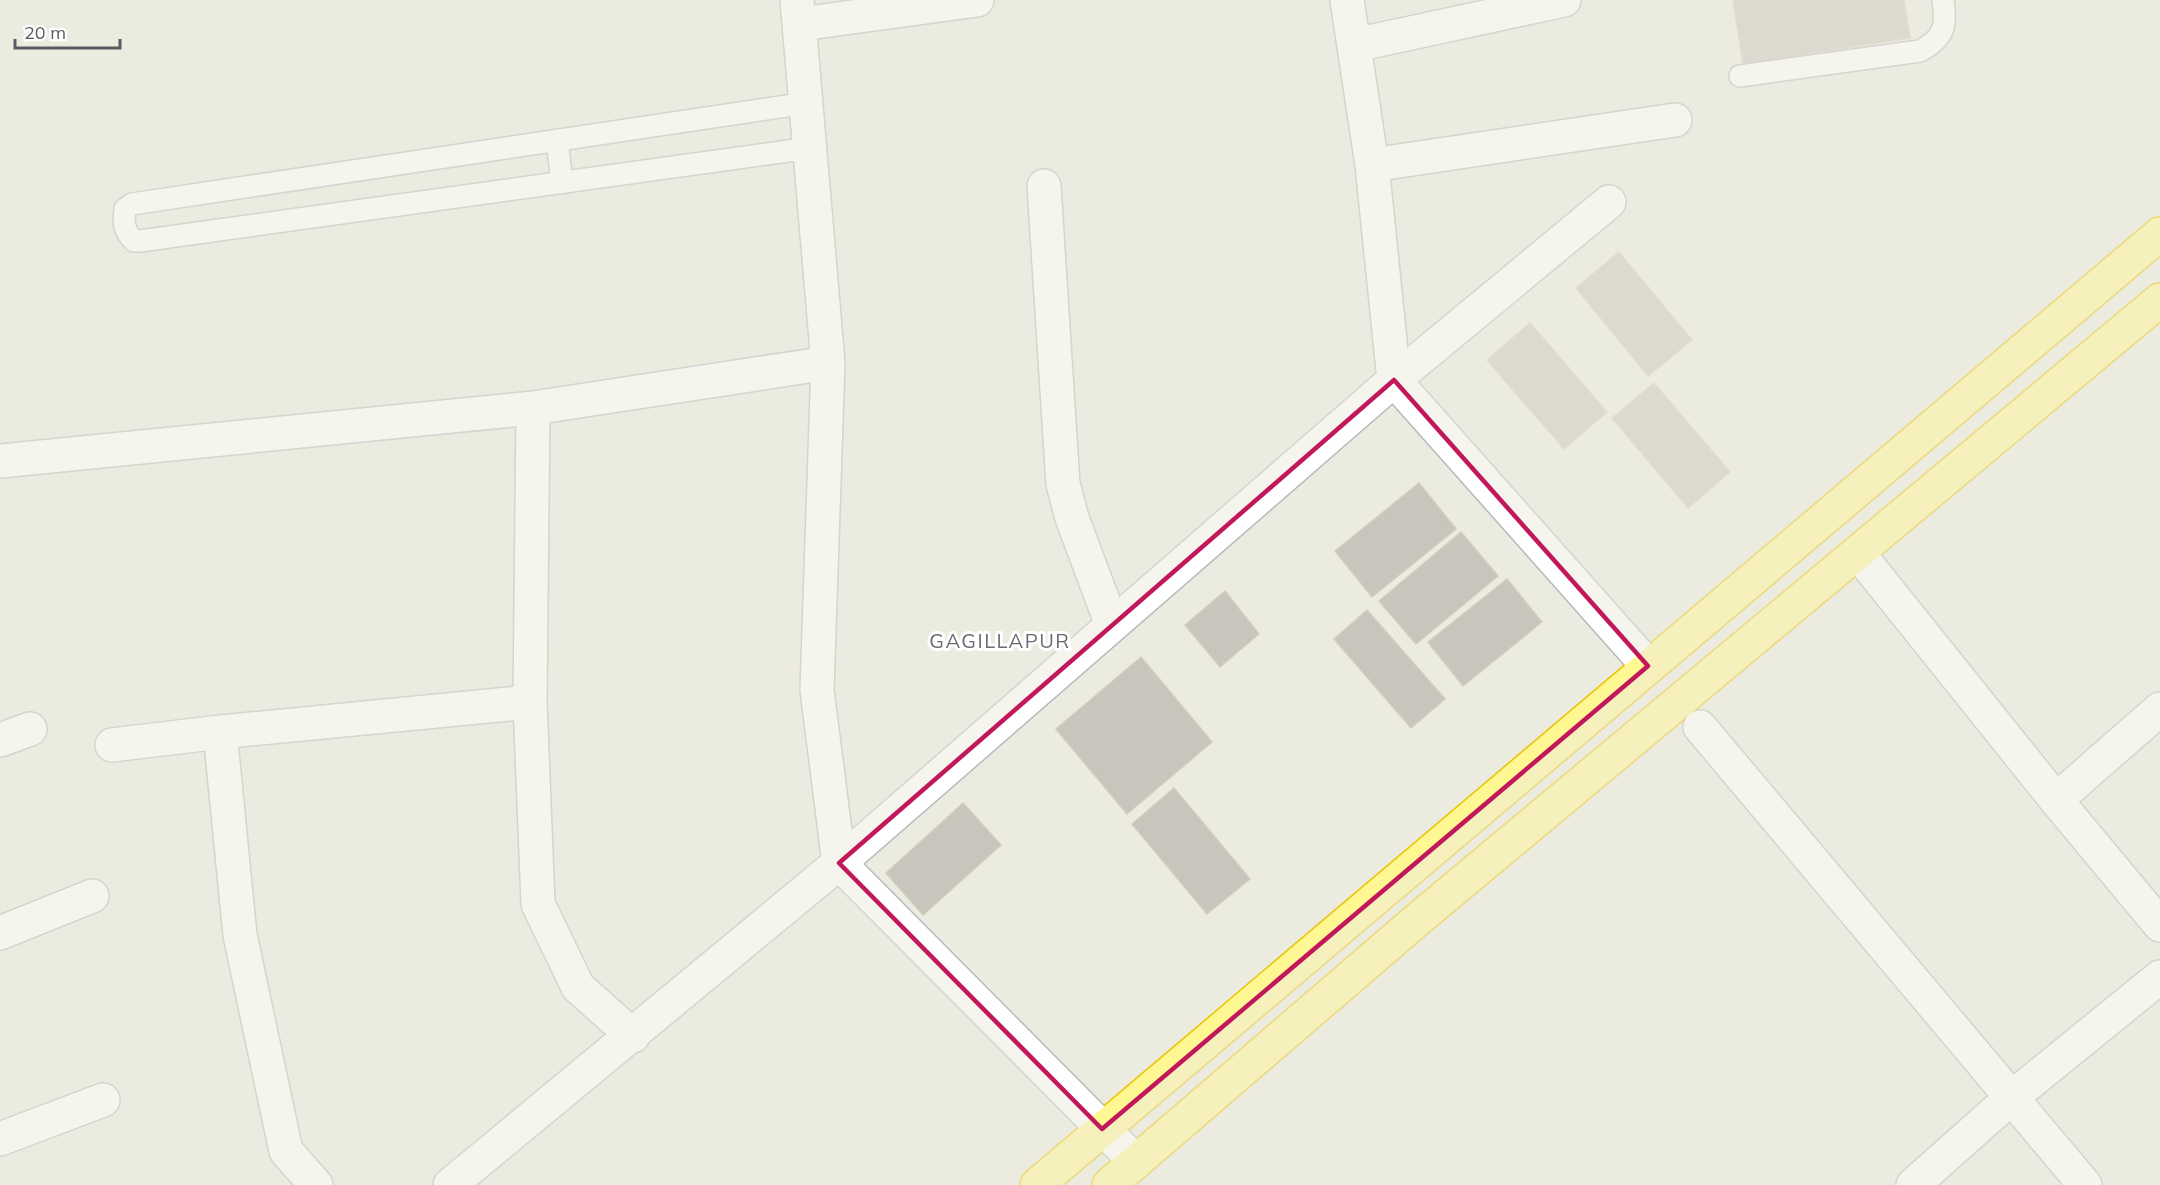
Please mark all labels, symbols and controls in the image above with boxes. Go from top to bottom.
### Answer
scale bar [15,12,120,50]
text: 20 m [24,21,66,44]
district label: GAGILLAPUR [929,628,1071,653]

